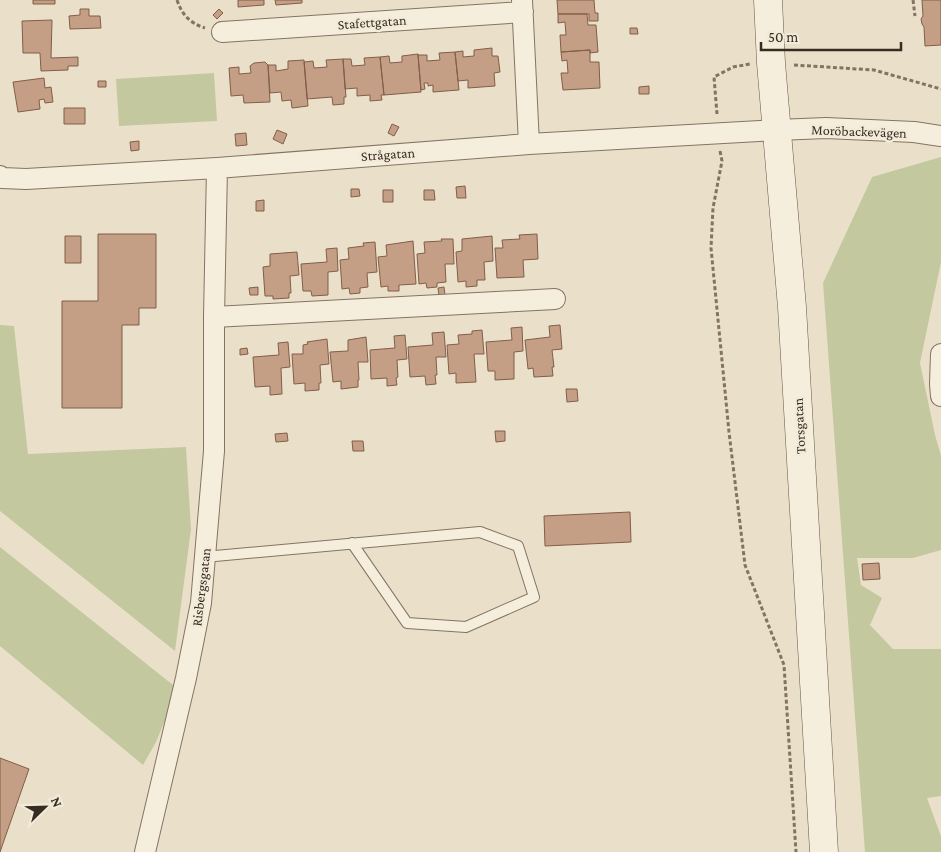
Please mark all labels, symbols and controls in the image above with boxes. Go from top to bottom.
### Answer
street label: Stafettgatan [337,12,407,32]
scale bar [761,20,901,52]
text: 50 m [768,29,798,45]
street label: Moröbackevägen [811,121,907,141]
street label: Strågatan [360,144,416,164]
street label: Torsgatan [790,397,808,454]
street label: Risbergsgatan [188,546,214,627]
north arrow [20,782,70,832]
text: N [48,794,66,810]

